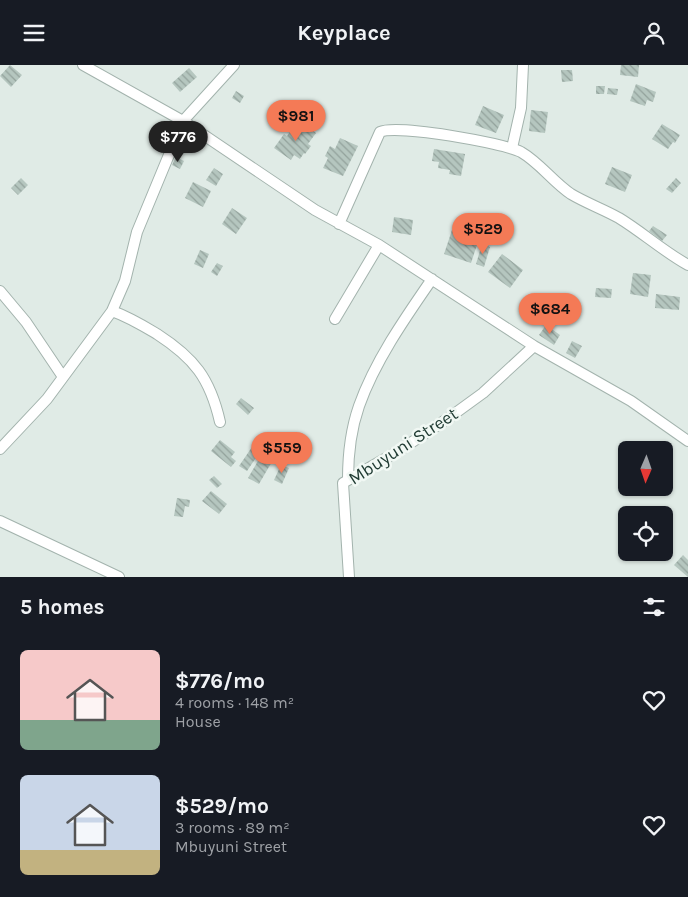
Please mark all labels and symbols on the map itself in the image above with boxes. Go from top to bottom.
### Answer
pin: $981 [266,99,326,142]
pin: $776 [148,121,208,163]
pin: $529 [453,213,513,255]
pin: $684 [520,293,580,335]
street label: Mbuyuni Street [344,402,462,490]
pin: $559 [252,431,312,474]
north arrow [618,441,672,496]

